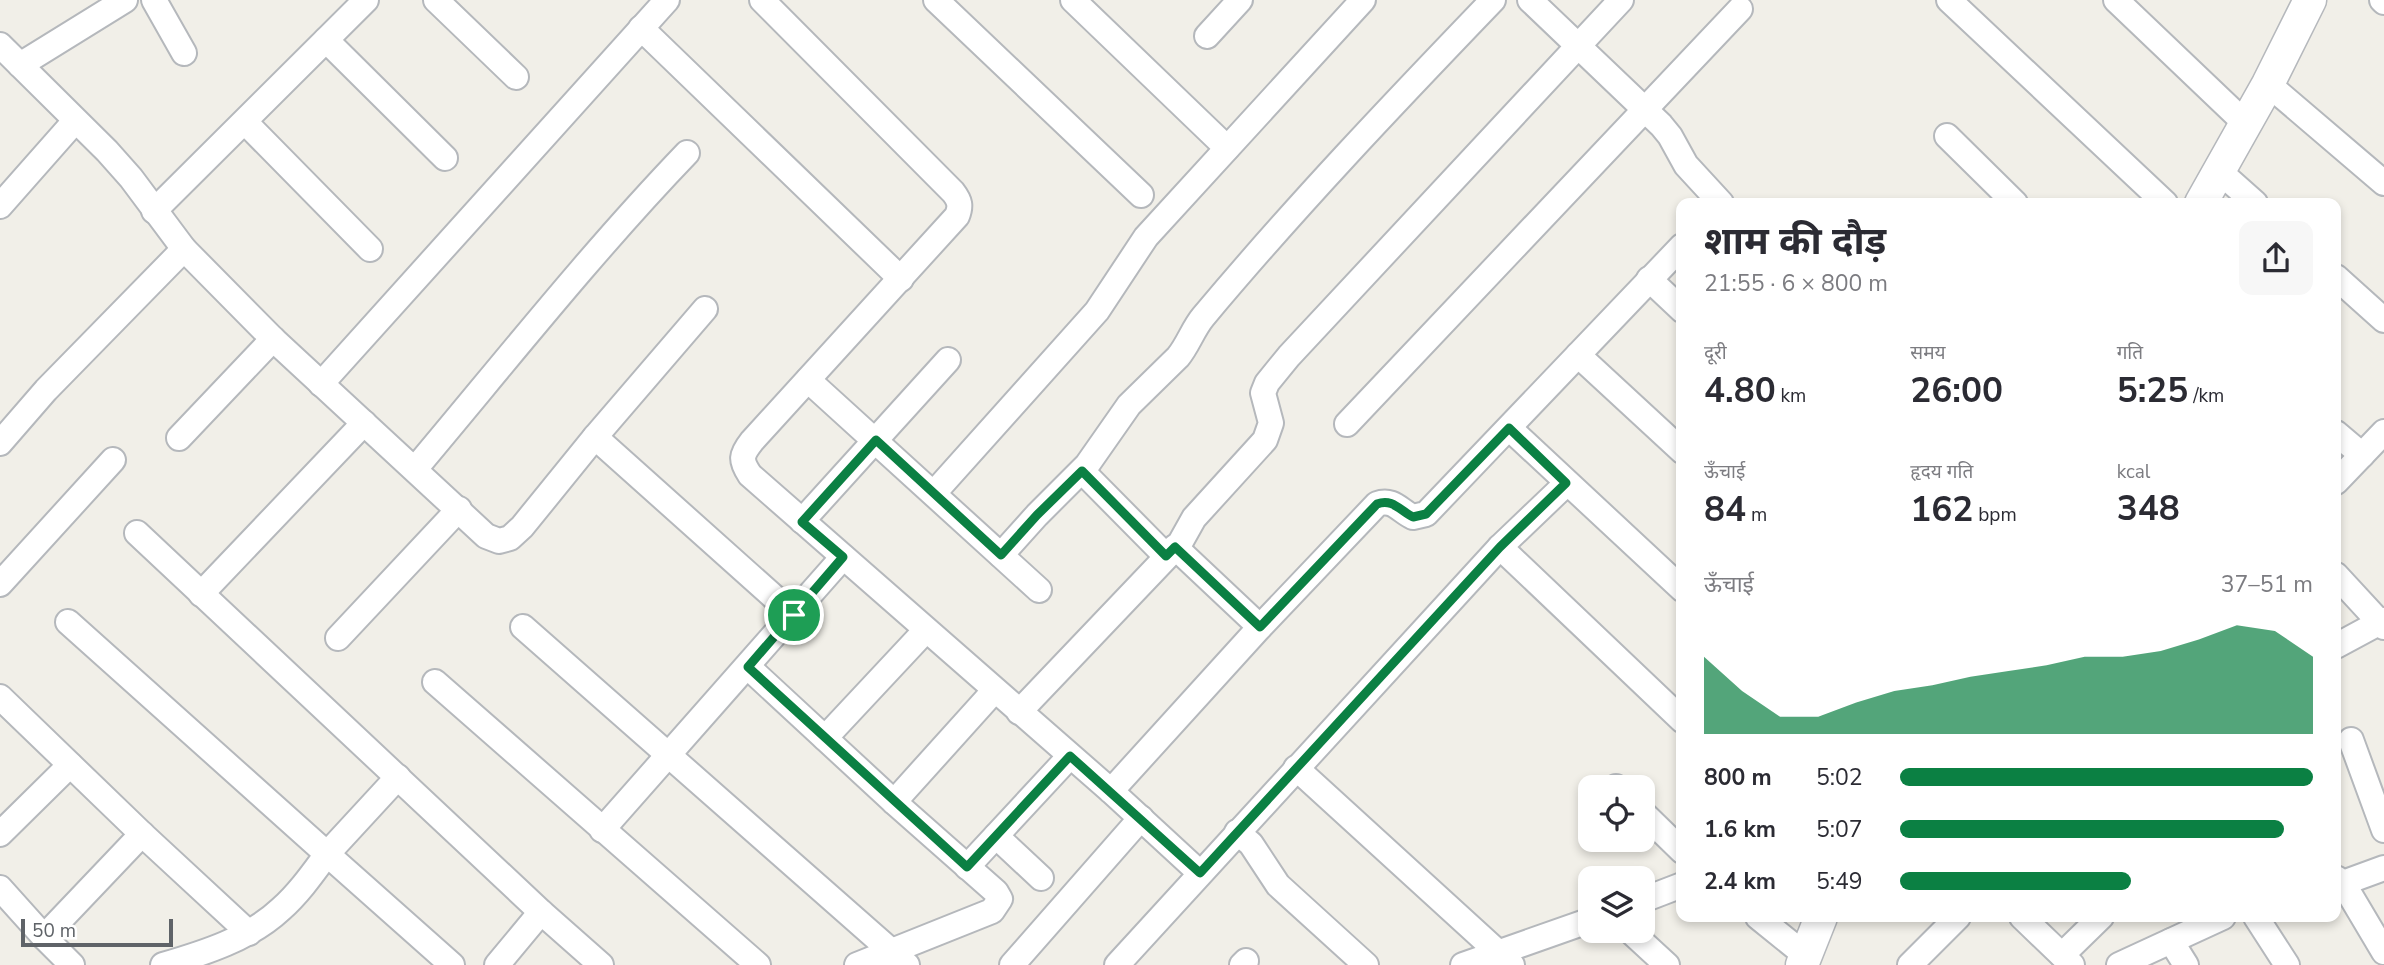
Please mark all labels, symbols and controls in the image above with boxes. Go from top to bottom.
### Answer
text: शाम की दौड़ [1704,216,1886,267]
button: share [2239,221,2313,295]
text: 21:55 · 6 × 800 m [1704,268,1888,299]
text: दूरी [1704,340,1727,366]
text: समय [1910,340,1946,366]
text: गति [2117,340,2143,366]
text: 4.80 [1704,367,1776,414]
text: 26:00 [1910,367,2003,414]
text: 5:25 [2117,367,2188,414]
text: km [1776,383,1806,409]
text: /km [2188,383,2224,409]
text: ऊँचाई [1704,459,1745,485]
text: हृदय गति [1910,459,1973,485]
text: kcal [2117,459,2150,485]
text: 348 [2117,485,2180,532]
text: 84 [1704,486,1746,533]
text: 162 [1910,486,1973,533]
text: m [1746,502,1767,528]
text: bpm [1973,502,2017,528]
text: ऊँचाई [1704,569,1754,600]
text: 37–51 m [2221,569,2313,600]
pin [764,585,824,645]
icon: arrive [775,596,813,634]
text: 800 m [1704,762,1772,793]
text: 5:02 [1816,762,1863,793]
map controls [1578,775,1655,943]
button: locate [1578,775,1655,852]
text: 1.6 km [1704,814,1776,845]
text: 5:07 [1816,814,1863,845]
button: layers [1578,866,1655,943]
text: 2.4 km [1704,866,1776,897]
text: 5:49 [1816,866,1863,897]
scale bar [21,916,173,948]
text: 50 m [32,918,76,944]

